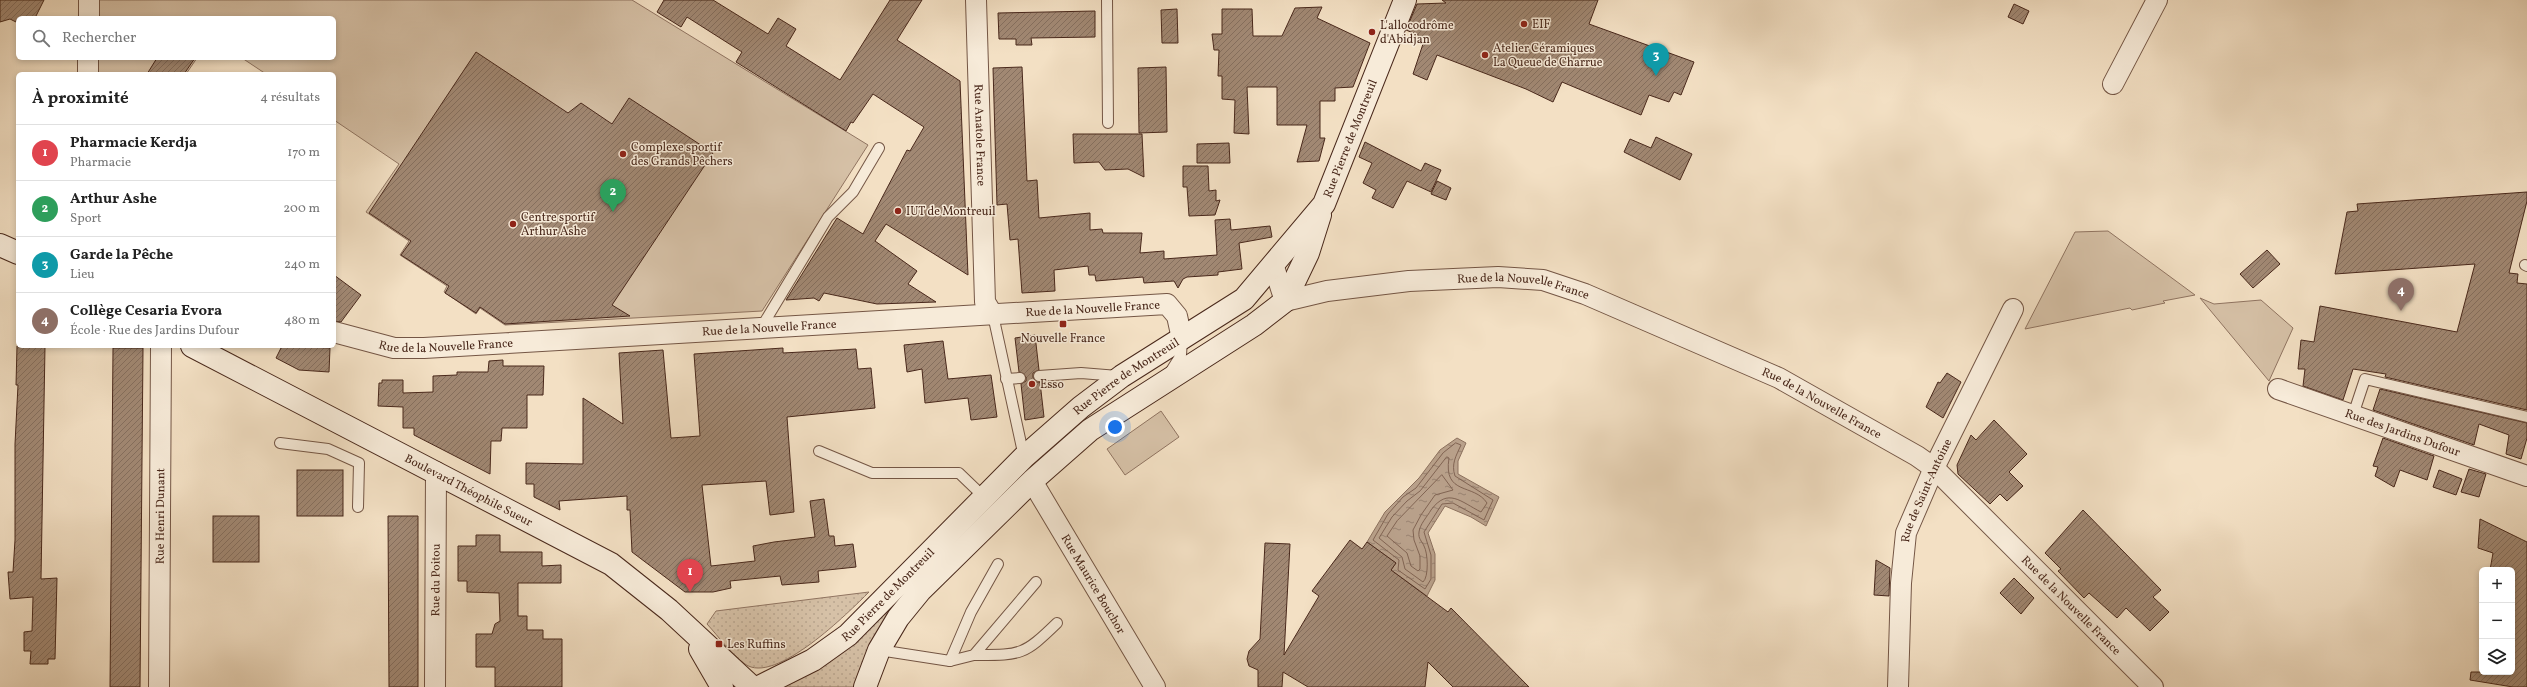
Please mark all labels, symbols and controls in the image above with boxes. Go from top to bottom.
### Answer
search box [16,16,336,60]
place label: EIF [1532,17,1550,33]
place label: L'allocodrôme d'Abidjan [1380,18,1454,48]
marker: EIF [1519,19,1529,29]
icon: search [30,27,52,49]
marker: L'allocodrôme d'Abidjan [1367,27,1377,37]
text: Rechercher [62,28,136,49]
place label: Atelier Céramiques La Queue de Charrue [1493,41,1603,71]
pin: 3 [1643,43,1669,76]
marker: Atelier Céramiques La Queue de Charrue [1480,50,1490,60]
street label: Rue Pierre de Montreuil [1320,77,1382,200]
street label: Rue Anatole France [970,84,989,187]
text: À proximité [32,87,129,110]
text: 4 résultats [260,89,320,107]
text: Pharmacie Kerdja [70,133,197,154]
place label: Complexe sportif des Grands Pêchers [631,140,733,170]
text: 1 [42,144,48,162]
text: 170 m [287,144,320,162]
marker: Complexe sportif des Grands Pêchers [618,149,628,159]
text: Pharmacie [70,154,131,172]
pin: 2 [600,179,626,212]
text: Arthur Ashe [70,189,157,210]
text: 2 [42,200,48,218]
text: 200 m [283,200,320,218]
place label: IUT de Montreuil [906,204,996,220]
marker: IUT de Montreuil [893,206,903,216]
text: Sport [70,210,102,228]
place label: Centre sportif Arthur Ashe [521,210,596,240]
marker: Centre sportif Arthur Ashe [508,219,518,229]
text: Garde la Pêche [70,245,173,266]
text: 3 [42,256,48,274]
text: 240 m [284,256,320,274]
text: Lieu [70,266,95,284]
street label: Rue de la Nouvelle France [1457,270,1592,304]
pin: 4 [2388,278,2414,311]
street label: Rue de la Nouvelle France [1025,297,1161,321]
text: Collège Cesaria Evora [70,301,222,322]
text: 4 [41,312,49,330]
text: 480 m [284,312,320,330]
street label: Rue de la Nouvelle France [702,317,837,341]
marker: Nouvelle France [1058,319,1068,329]
text: École · Rue des Jardins Dufour [70,322,239,340]
place label: Nouvelle France [1021,331,1106,347]
street label: Rue Pierre de Montreuil [1070,335,1183,419]
street label: Rue de la Nouvelle France [377,336,514,357]
street label: Rue de la Nouvelle France [1759,364,1884,443]
place label: Esso [1040,377,1064,393]
marker: Esso [1027,379,1037,389]
street label: Rue des Jardins Dufour [2342,406,2462,461]
your location [1105,417,1125,437]
street label: Rue de Saint-Antoine [1898,436,1956,543]
street label: Boulevard Théophile Sueur [402,451,535,531]
street label: Rue Henri Dunant [153,468,169,564]
street label: Rue Maurice Bouchor [1057,532,1129,637]
street label: Rue du Poitou [428,543,445,617]
street label: Rue Pierre de Montreuil [839,545,939,646]
street label: Rue de la Nouvelle France [2017,553,2124,659]
pin: 1 [677,559,703,592]
map controls [2479,567,2515,675]
button: + [2479,567,2515,603]
button: − [2479,603,2515,639]
place label: Les Ruffins [727,637,786,653]
marker: Les Ruffins [714,639,724,649]
button: layers [2479,639,2515,675]

